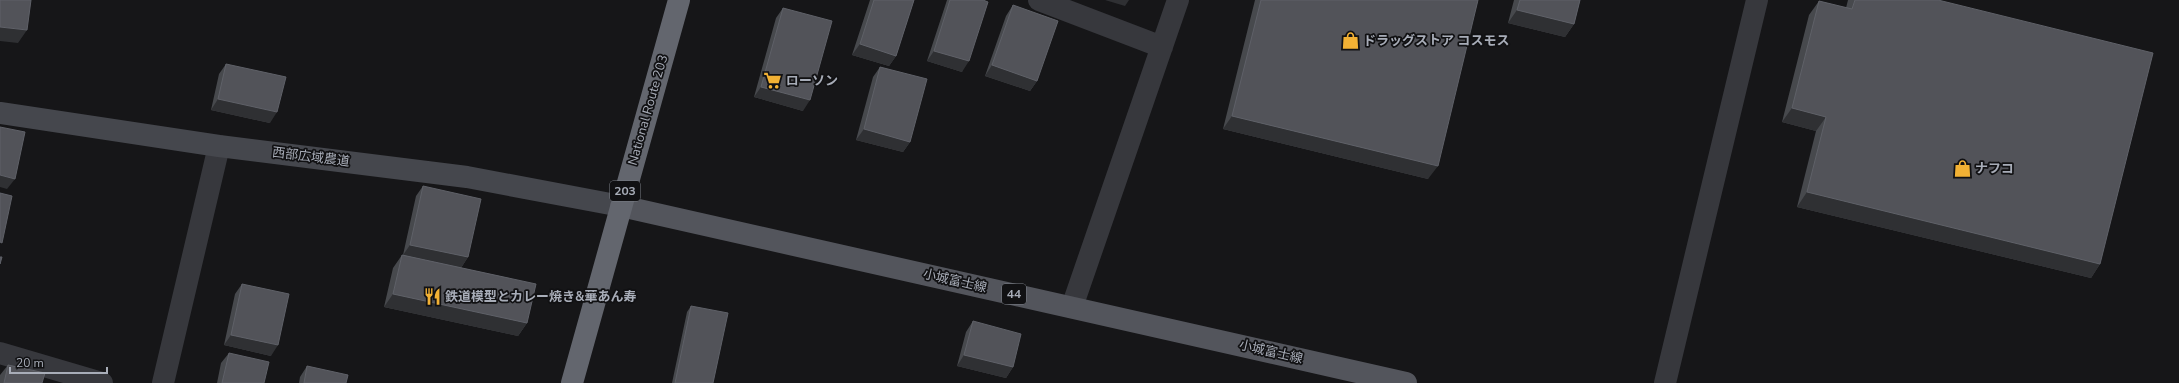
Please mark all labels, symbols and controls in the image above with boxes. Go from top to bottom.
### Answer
shop icon: ドラッグストア コスモス [1340,31,1360,51]
place label: ドラッグストア コスモス [1363,32,1510,50]
street label: National Route 203 [624,53,672,167]
supermarket icon: ローソン [763,71,783,91]
place label: ローソン [786,72,838,90]
street label: 西部広域農道 [271,143,351,171]
shop icon: ナフコ [1952,159,1972,179]
place label: ナフコ [1975,160,2014,178]
road number: 203 [610,181,640,201]
street label: 小城富士線 [921,265,989,297]
road number: 44 [1002,284,1026,304]
restaurant icon: 鉄道模型とカレー焼き&華あん寿 [422,287,442,307]
place label: 鉄道模型とカレー焼き&華あん寿 [445,288,636,306]
street label: 小城富士線 [1237,336,1305,368]
scale bar [10,349,107,375]
text: 20 m [16,355,44,371]

